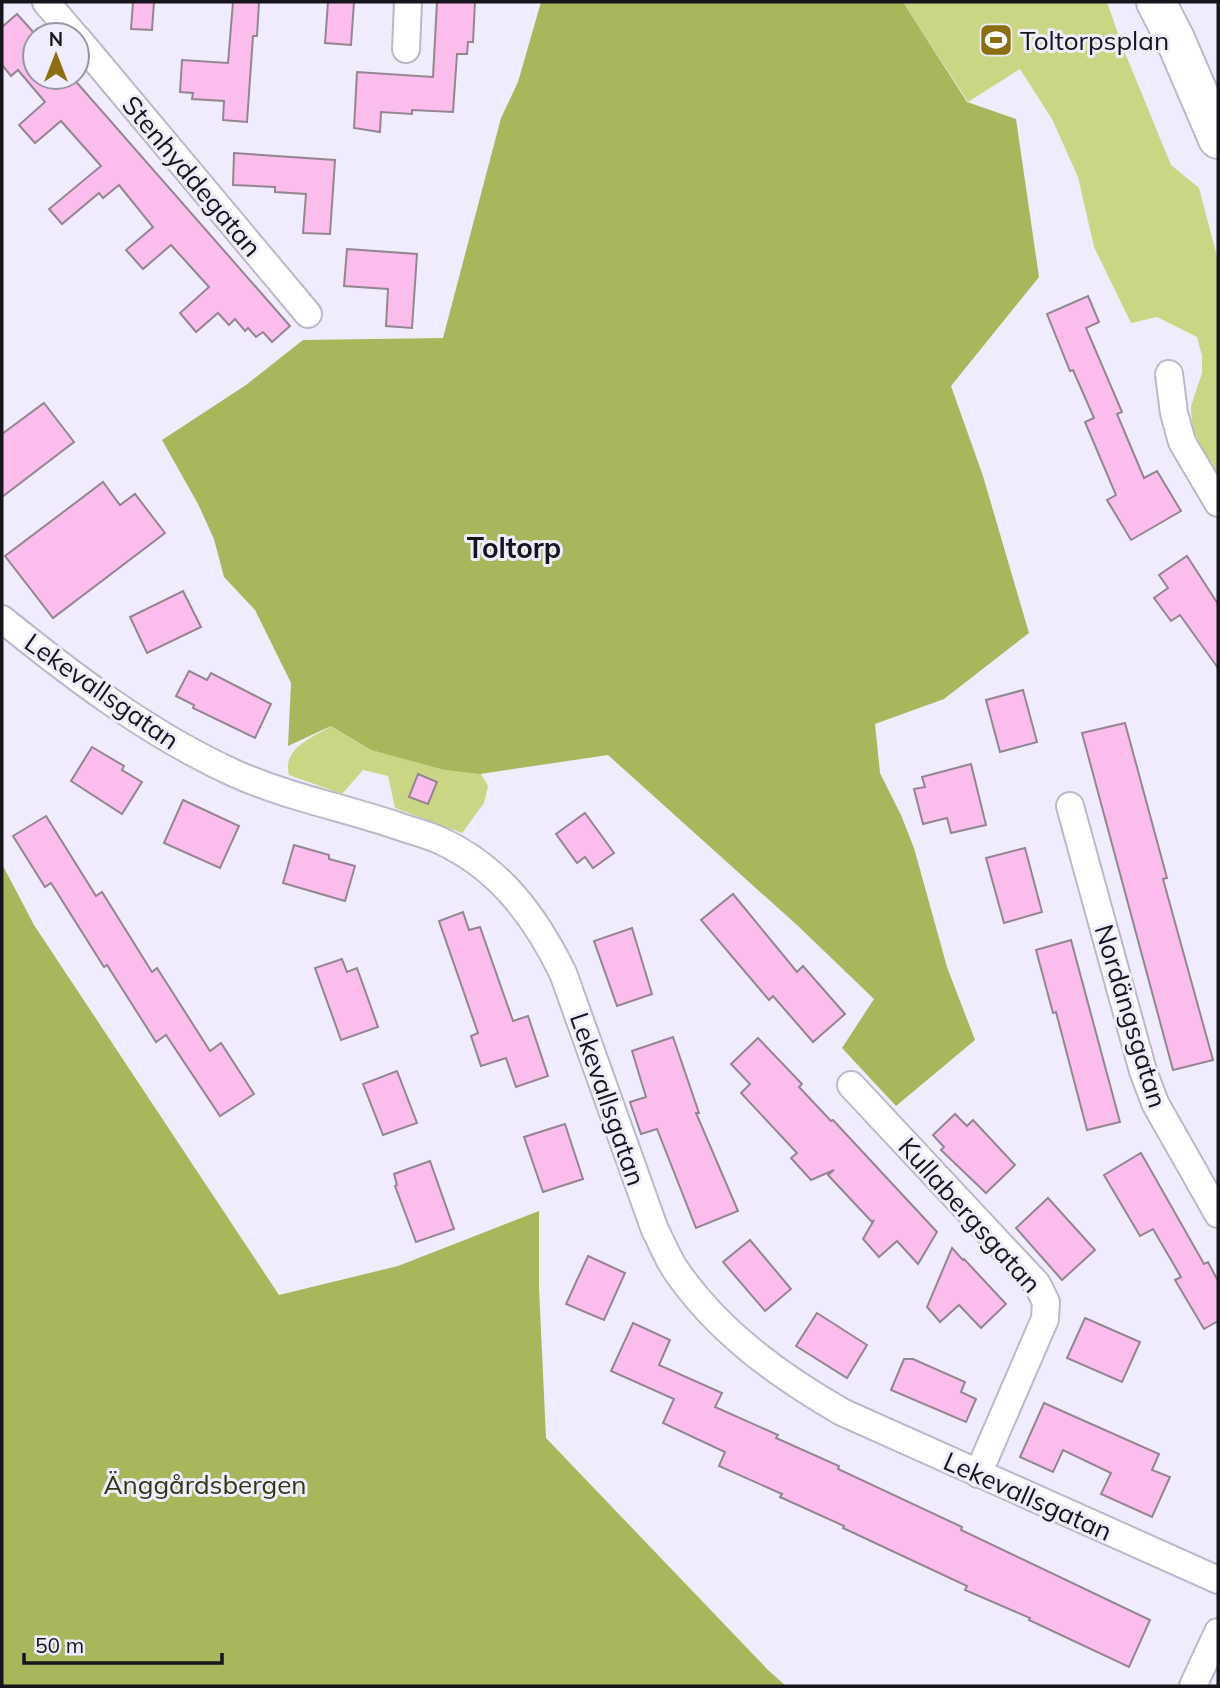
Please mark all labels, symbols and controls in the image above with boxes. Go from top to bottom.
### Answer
north arrow [21,21,91,91]
sports icon: Toltorpsplan [977,21,1015,59]
place label: Toltorpsplan [1020,24,1169,57]
text: N [49,27,63,51]
street label: Stenhyddegatan [115,89,269,263]
district label: Toltorp [467,530,561,565]
street label: Lekevallsgatan [18,626,186,756]
street label: Nordängsgatan [1087,920,1175,1112]
street label: Lekevallsgatan [563,1008,653,1190]
street label: Kullabergsgatan [891,1130,1049,1300]
street label: Lekevallsgatan [939,1444,1117,1548]
park label: Änggårdsbergen [103,1468,307,1501]
scale bar [24,1622,222,1666]
text: 50 m [35,1632,84,1658]

